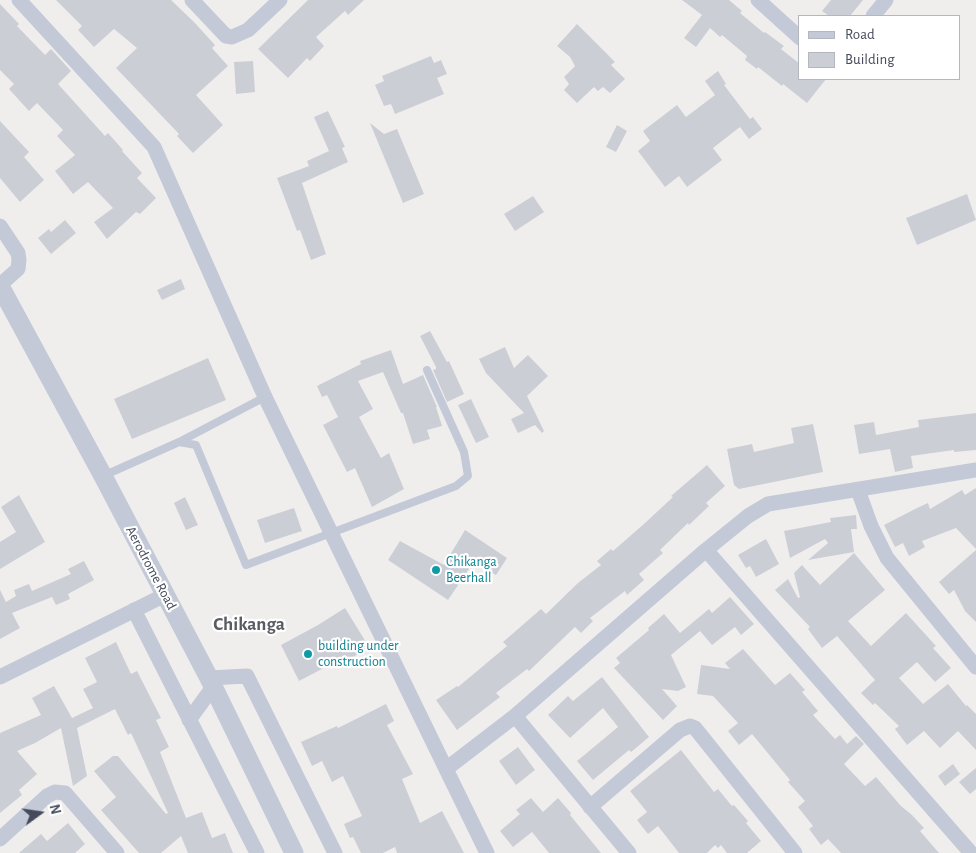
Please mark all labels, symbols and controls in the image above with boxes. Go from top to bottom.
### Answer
legend [798,15,961,80]
text: Road [845,27,875,42]
text: Building [845,52,895,67]
street label: Aerodrome Road [122,523,180,613]
place label: Chikanga Beerhall [446,554,497,586]
marker: Chikanga Beerhall [430,564,442,576]
district label: Chikanga [213,613,285,635]
place label: building under construction [318,638,399,670]
marker: building under construction [302,648,314,660]
north arrow [15,788,65,838]
text: N [47,803,63,816]

